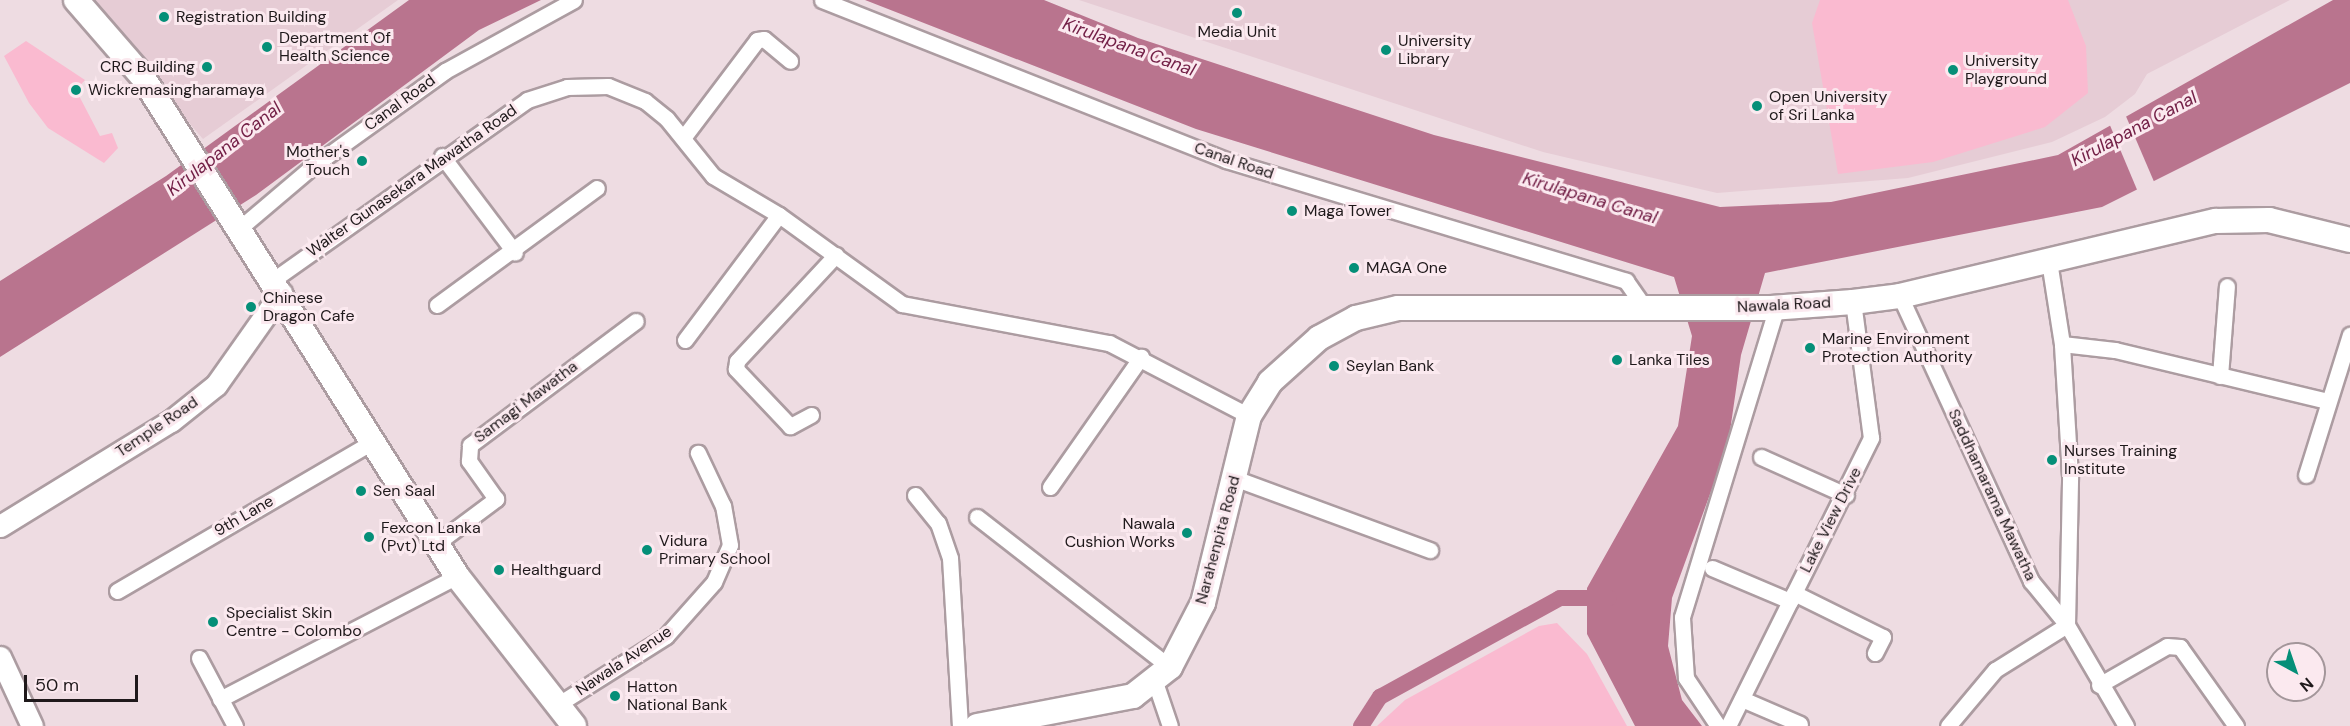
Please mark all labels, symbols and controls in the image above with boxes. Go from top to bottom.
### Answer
marker: Media Unit [1230,6,1244,20]
place label: Registration Building [176,7,326,27]
marker: Registration Building [157,10,171,24]
water label: Kirulapana Canal [1060,13,1198,81]
place label: Media Unit [1197,22,1277,42]
place label: Department Of Health Science [279,28,391,66]
place label: University Library [1398,31,1472,69]
marker: Department Of Health Science [260,40,274,54]
marker: University Library [1379,43,1393,57]
place label: University Playground [1965,51,2047,89]
place label: CRC Building [100,57,195,77]
marker: CRC Building [200,60,214,74]
marker: University Playground [1946,63,1960,77]
street label: Canal Road [361,71,439,135]
place label: Wickremasingharamaya [88,80,265,100]
marker: Wickremasingharamaya [69,83,83,97]
place label: Open University of Sri Lanka [1769,87,1888,125]
water label: Kirulapana Canal [2067,87,2201,171]
water label: Kirulapana Canal [162,98,286,200]
marker: Open University of Sri Lanka [1750,99,1764,113]
street label: Walter Gunasekara Mawatha Road [303,101,521,261]
street label: Canal Road [1192,138,1276,184]
place label: Mother's Touch [286,142,350,180]
marker: Mother's Touch [355,154,369,168]
water label: Kirulapana Canal [1520,167,1660,229]
place label: Maga Tower [1304,201,1392,221]
marker: Maga Tower [1285,204,1299,218]
place label: MAGA One [1366,258,1447,278]
marker: MAGA One [1347,261,1361,275]
place label: Chinese Dragon Cafe [263,288,355,326]
street label: Nawala Road [1737,293,1831,317]
marker: Chinese Dragon Cafe [244,300,258,314]
place label: Marine Environment Protection Authority [1822,329,1973,367]
marker: Marine Environment Protection Authority [1803,341,1817,355]
place label: Lanka Tiles [1629,350,1710,370]
marker: Lanka Tiles [1610,353,1624,367]
place label: Seylan Bank [1346,356,1434,376]
street label: Samagi Mawatha [470,357,582,447]
marker: Seylan Bank [1327,359,1341,373]
street label: Temple Road [112,392,202,462]
street label: Saddhamarama Mawatha [1944,406,2040,584]
place label: Nurses Training Institute [2064,441,2177,479]
marker: Nurses Training Institute [2045,453,2059,467]
street label: Lake View Drive [1796,464,1866,576]
street label: Narahenpita Road [1192,474,1244,606]
place label: Sen Saal [373,481,435,501]
marker: Sen Saal [354,484,368,498]
street label: 9th Lane [211,491,277,541]
place label: Nawala Cushion Works [1065,514,1175,552]
place label: Fexcon Lanka (Pvt) Ltd [381,518,481,556]
marker: Nawala Cushion Works [1180,526,1194,540]
marker: Fexcon Lanka (Pvt) Ltd [362,530,376,544]
place label: Vidura Primary School [659,531,770,569]
marker: Vidura Primary School [640,543,654,557]
place label: Healthguard [511,560,601,580]
marker: Healthguard [492,563,506,577]
place label: Specialist Skin Centre - Colombo [226,603,362,641]
marker: Specialist Skin Centre - Colombo [204,613,222,631]
street label: Nawala Avenue [573,622,675,700]
north arrow [2266,642,2326,702]
scale bar [27,663,141,701]
text: 50 m [35,673,79,697]
text: N [2295,673,2318,696]
place label: Hatton National Bank [627,677,727,715]
marker: Hatton National Bank [608,689,622,703]

